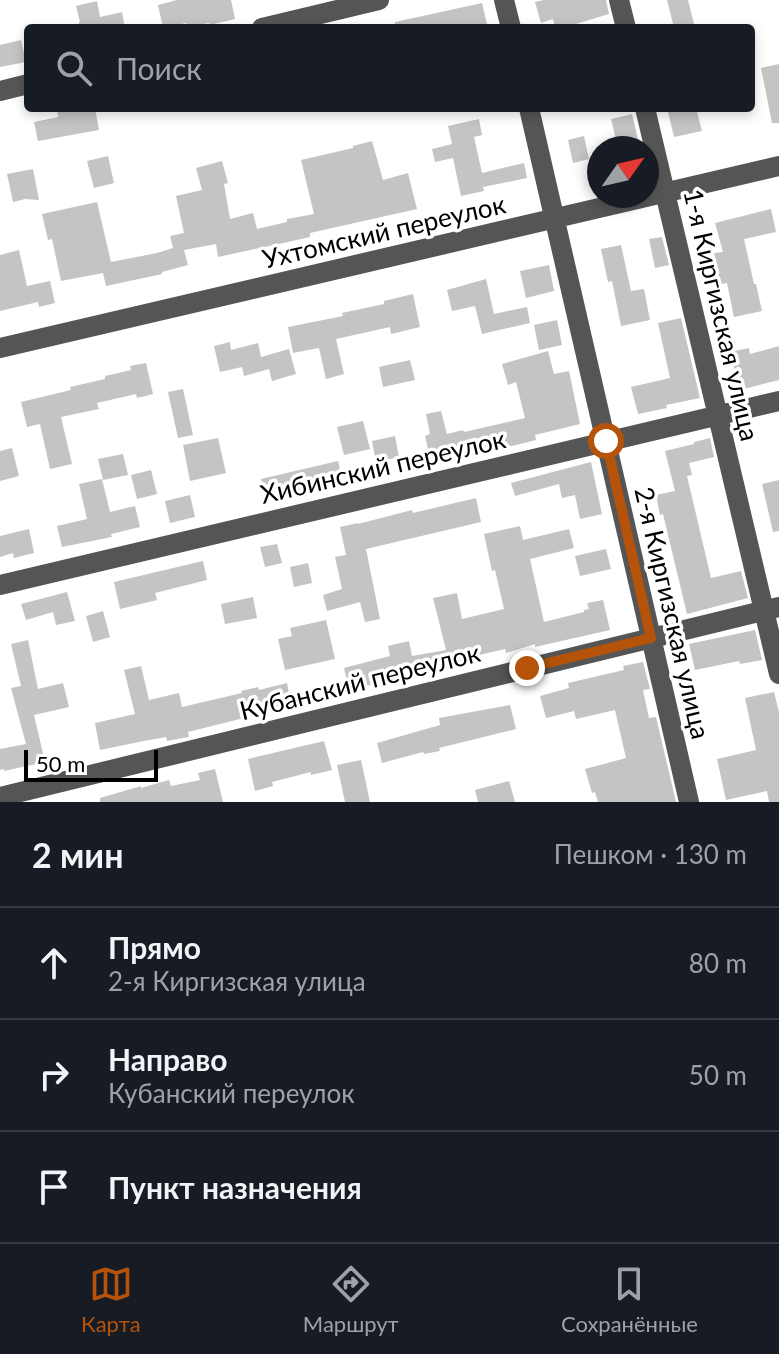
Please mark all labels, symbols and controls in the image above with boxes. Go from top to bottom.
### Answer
search box [24,24,755,112]
icon: search [52,46,96,90]
text: Поиск [116,50,202,86]
north arrow [587,136,659,208]
street label: 1-я Киргизская улица [677,186,767,444]
street label: Ухтомский переулок [259,187,509,275]
street label: Хибинский переулок [257,422,509,510]
route start [588,423,624,459]
street label: 2-я Киргизская улица [628,484,718,742]
street label: Кубанский переулок [236,636,484,726]
route end [509,650,545,686]
scale bar [24,746,158,782]
text: 50 m [36,750,85,777]
text: 2 мин [32,834,124,875]
text: Пешком · 130 m [554,838,747,870]
text: Прямо [108,929,201,965]
icon: ahead [32,941,76,985]
text: 80 m [689,947,747,979]
text: 2-я Киргизская улица [108,965,366,997]
text: Направо [108,1041,228,1077]
icon: right [32,1053,76,1097]
text: 50 m [689,1059,747,1091]
text: Кубанский переулок [108,1077,355,1109]
icon: arrive [32,1165,76,1209]
text: Пункт назначения [108,1169,362,1205]
tab: Карта [81,1262,141,1337]
tab: Маршрут [303,1262,399,1337]
tab: Сохранённые [561,1262,698,1337]

